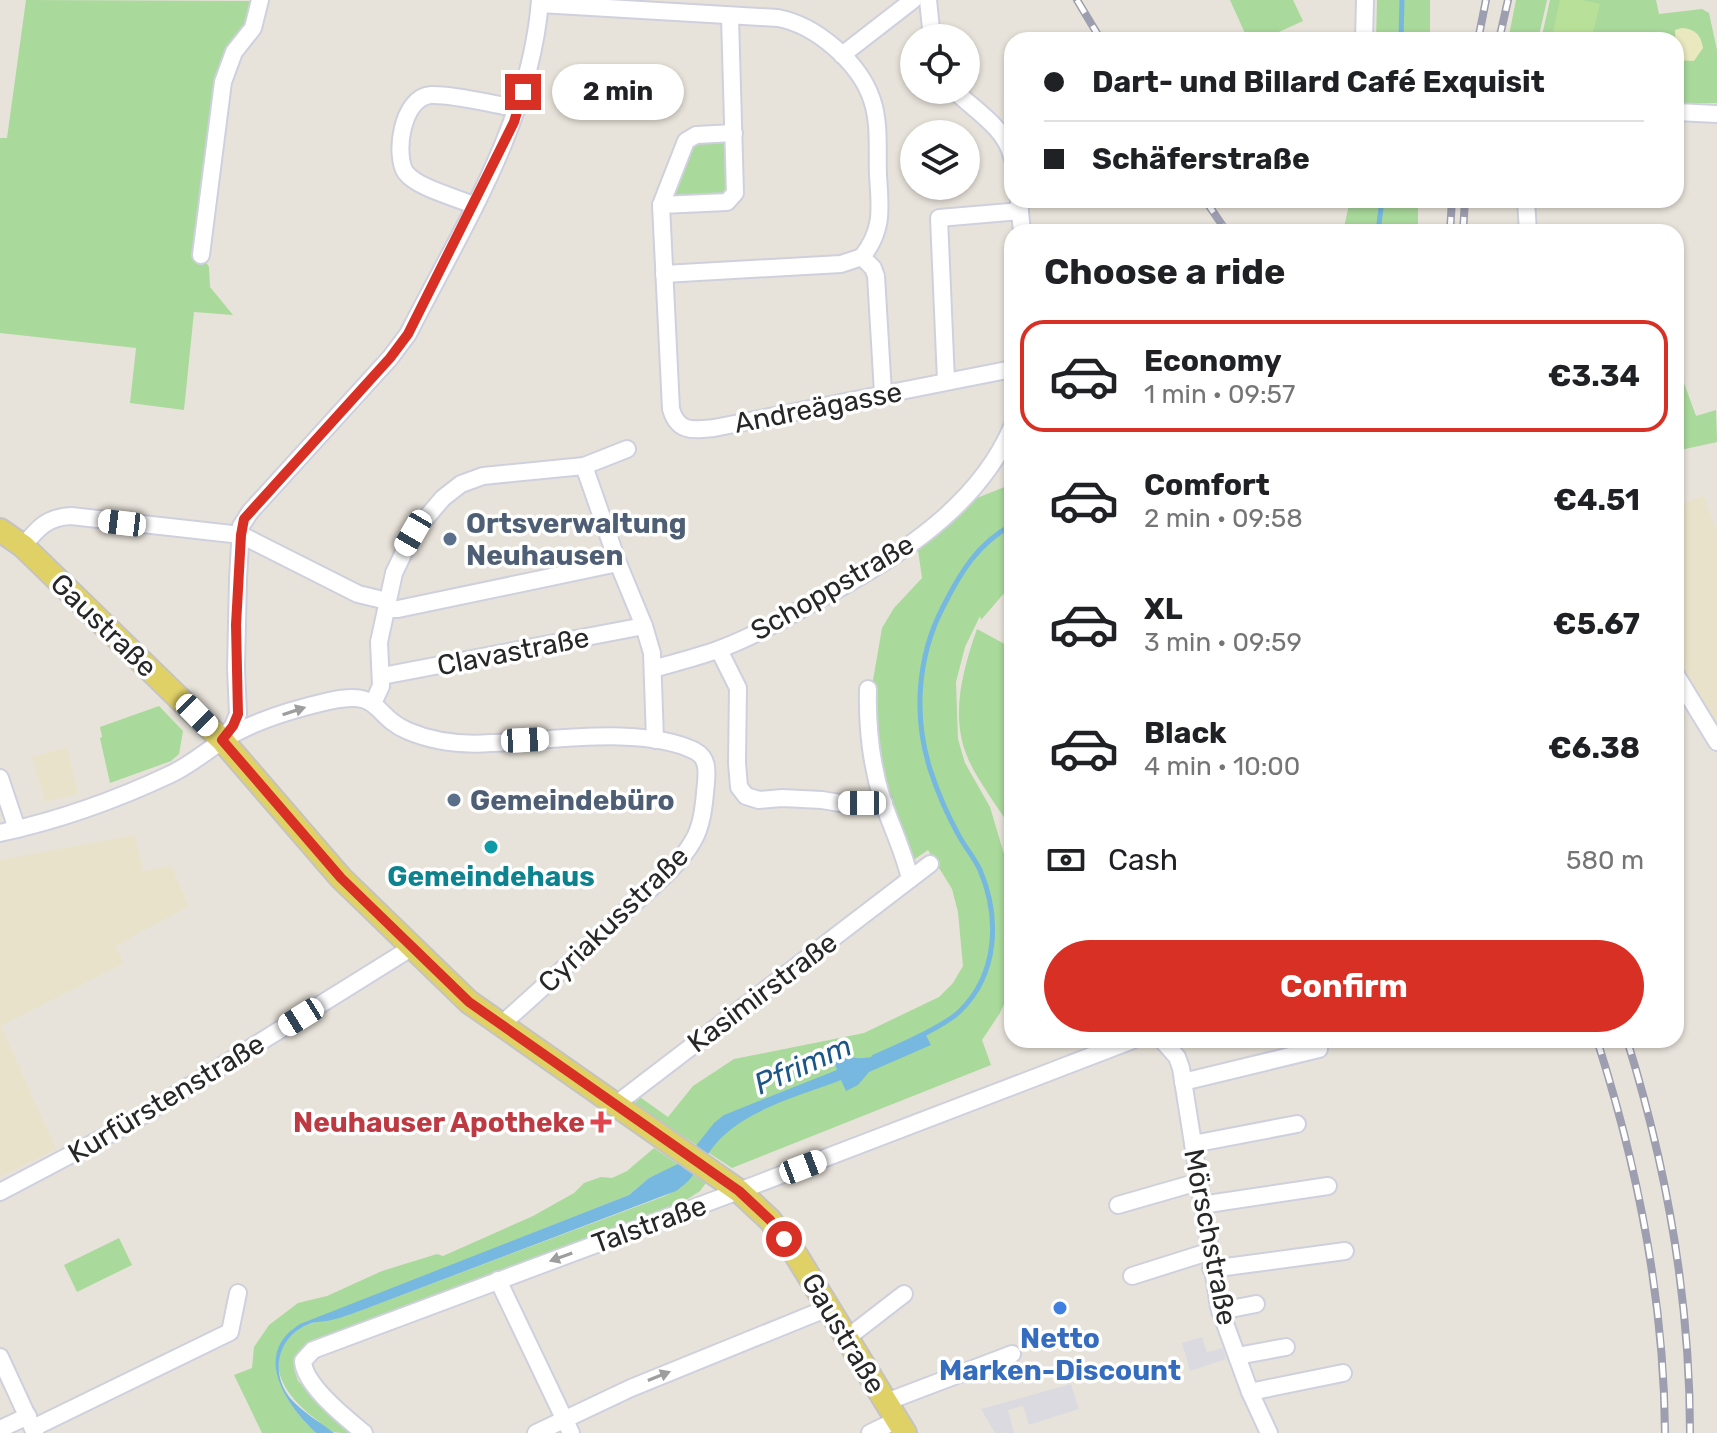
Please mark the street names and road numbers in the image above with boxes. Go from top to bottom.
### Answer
street label: Andreägasse [731,375,905,440]
street label: Schoppstraße [745,527,920,647]
street label: Gaustraße [44,567,164,684]
street label: Clavastraße [434,621,592,682]
street label: Cyriakusstraße [531,839,695,999]
street label: Kasimirstraße [681,925,844,1059]
street label: Kurfürstenstraße [62,1027,270,1170]
street label: Mörschstraße [1177,1146,1244,1328]
street label: Talstraße [588,1189,711,1260]
street label: Gaustraße [795,1267,892,1399]

